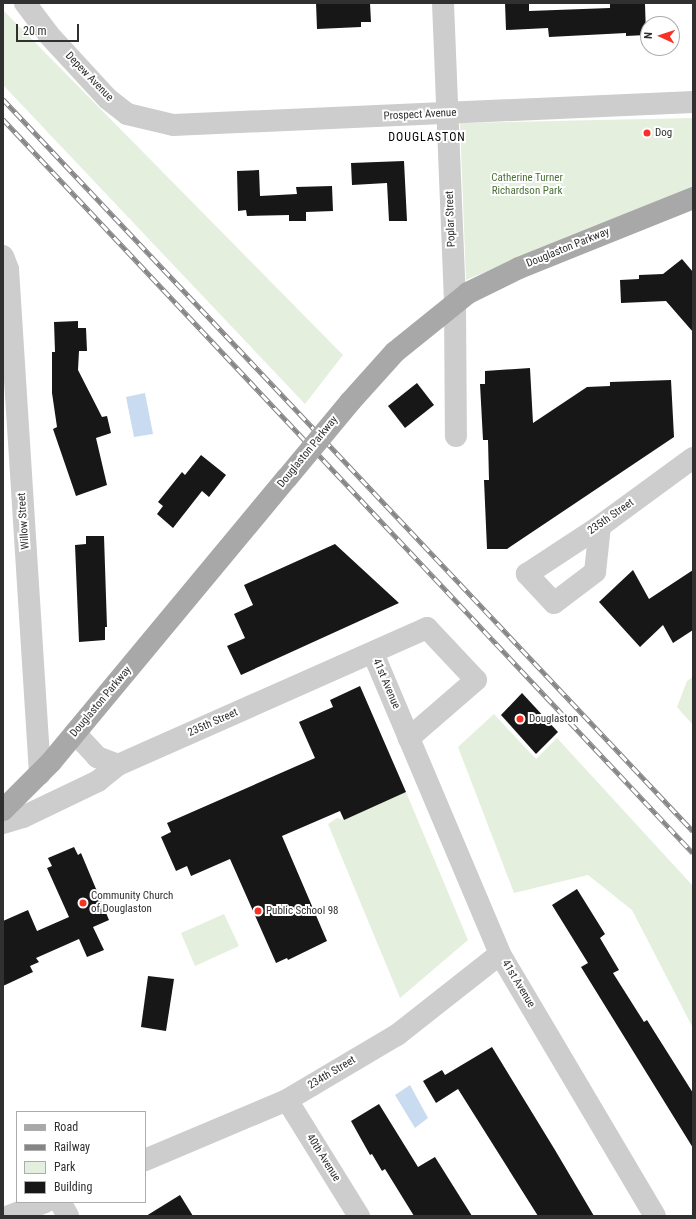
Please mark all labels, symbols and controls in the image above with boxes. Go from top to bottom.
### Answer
scale bar [18,16,81,42]
north arrow [640,16,680,56]
text: 20 m [23,24,47,38]
text: N [642,32,655,39]
street label: Depew Avenue [62,50,116,104]
street label: Prospect Avenue [383,106,457,124]
place label: Dog [655,126,672,140]
marker: Dog [642,128,652,138]
district label: DOUGLASTON [388,131,466,145]
park label: Catherine Turner Richardson Park [491,172,563,198]
street label: Poplar Street [443,191,459,247]
street label: Douglaston Parkway [525,225,611,271]
street label: Douglaston Parkway [275,413,341,491]
street label: Willow Street [15,492,33,550]
street label: 235th Street [585,496,637,538]
street label: 41st Avenue [370,657,402,711]
street label: Douglaston Parkway [68,664,134,740]
street label: 235th Street [186,706,240,740]
place label: Douglaston [529,712,578,726]
marker: Douglaston [514,713,526,725]
place label: Community Church of Douglaston [91,890,173,916]
marker: Community Church of Douglaston [78,898,88,908]
place label: Public School 98 [266,904,339,918]
marker: Public School 98 [253,906,263,916]
street label: 41st Avenue [499,958,537,1010]
street label: 234th Street [306,1054,358,1092]
legend [16,1111,146,1203]
text: Road [54,1120,78,1134]
street label: 40th Avenue [303,1132,343,1184]
text: Railway [54,1140,90,1154]
text: Park [54,1160,75,1174]
text: Building [54,1180,92,1194]

